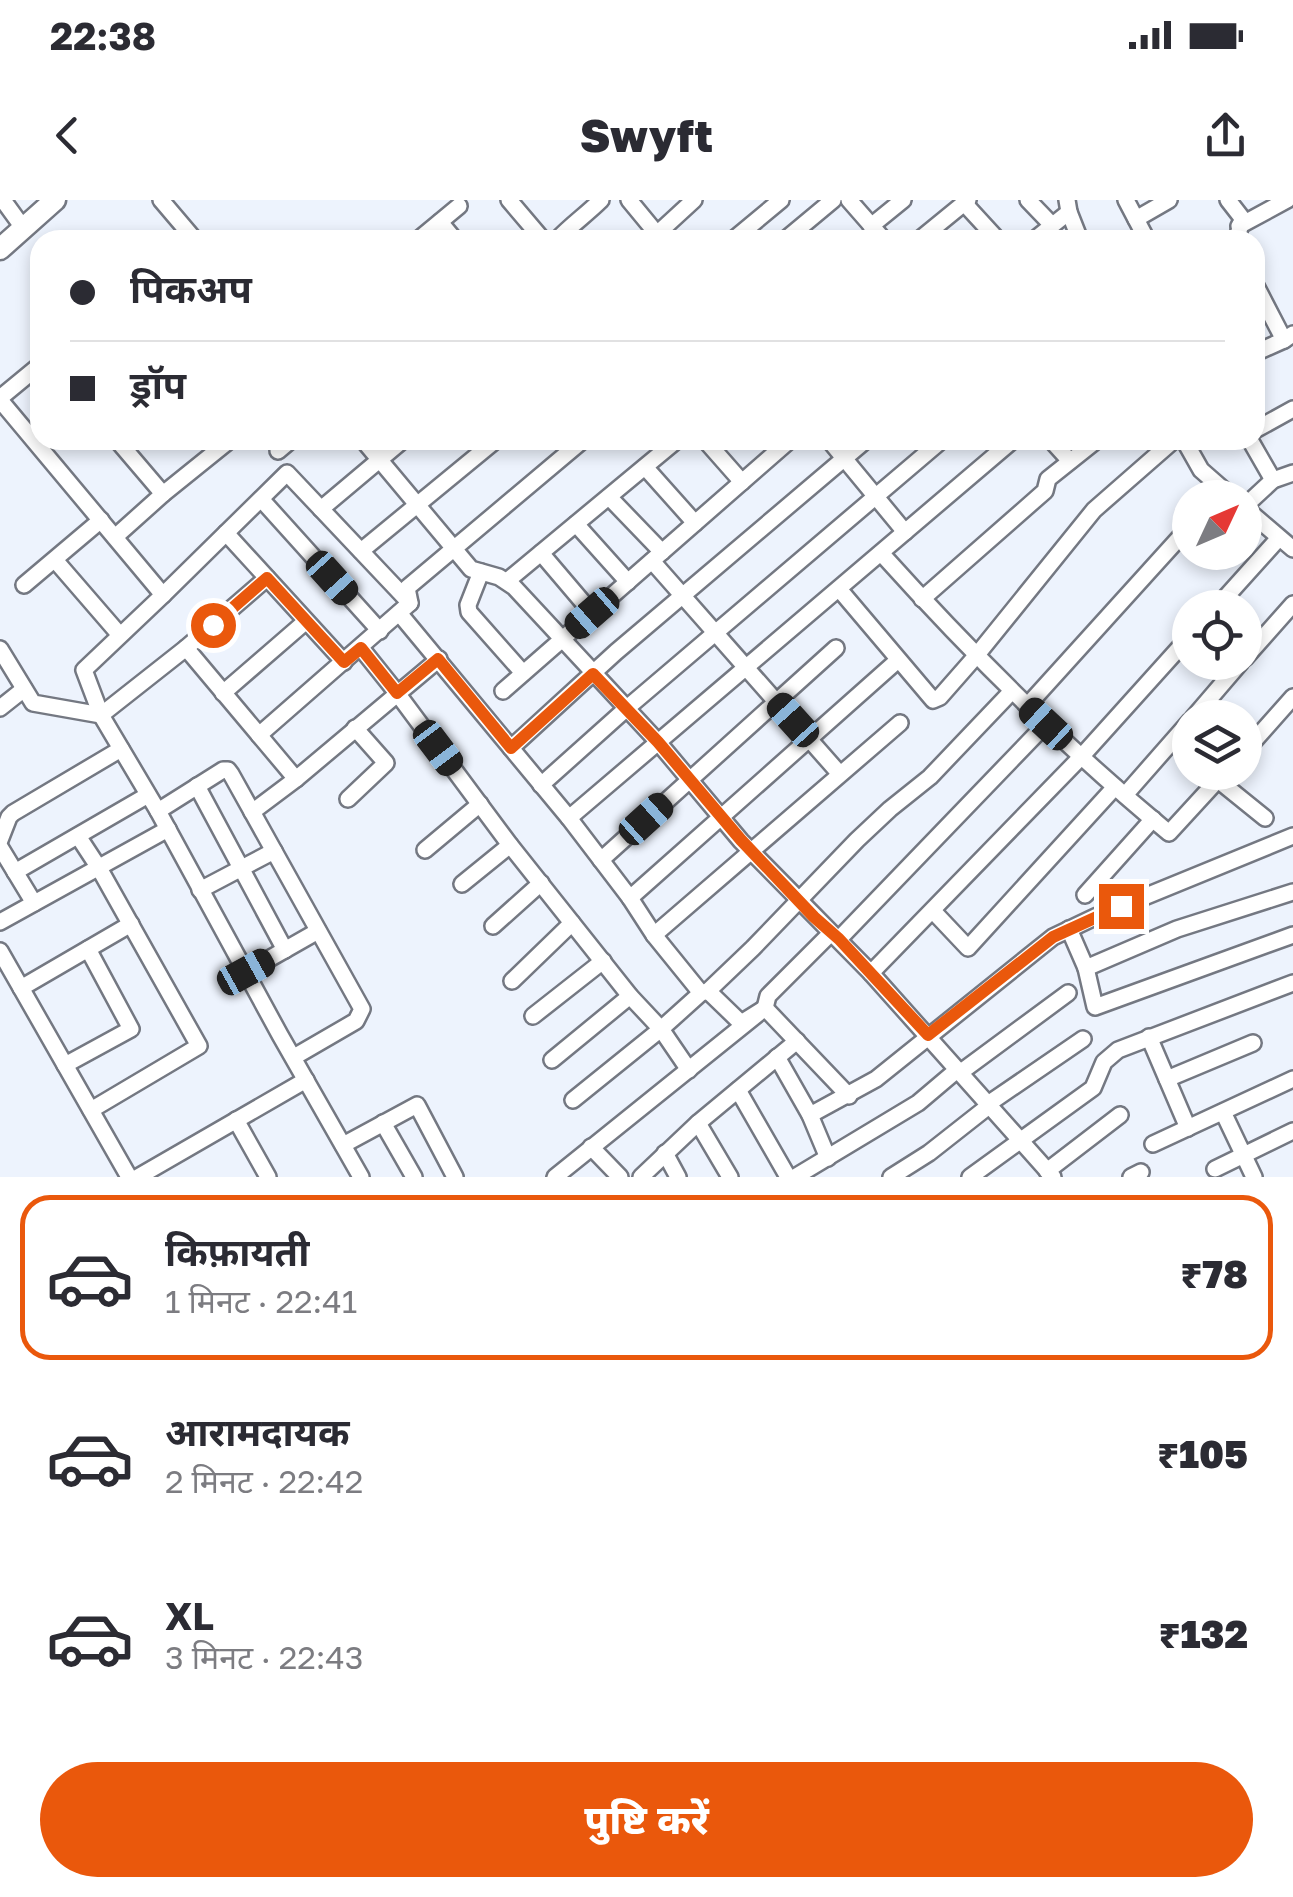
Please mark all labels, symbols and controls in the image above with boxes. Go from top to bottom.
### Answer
text: 22:38 [50,13,156,58]
icon: back [40,108,95,163]
text: Swyft [580,108,713,162]
icon: share [1198,108,1253,163]
text: पिकअप [130,266,252,311]
text: ड्रॉप [130,362,186,407]
north arrow [1172,480,1262,570]
map controls [1172,480,1262,790]
car [301,546,363,610]
car [560,582,624,644]
button: locate [1172,590,1262,680]
route start [191,603,236,648]
car [762,688,824,752]
car [1014,693,1078,755]
button: layers [1172,700,1262,790]
car [408,715,468,781]
car [614,788,678,850]
route end [1099,884,1144,929]
car [212,944,280,1000]
text: किफ़ायती [165,1229,309,1274]
icon: car [45,1233,135,1323]
text: ₹78 [1180,1251,1248,1296]
text: 1 मिनट · 22:41 [165,1282,357,1320]
text: आरामदायक [165,1409,349,1454]
icon: car [45,1413,135,1503]
text: ₹105 [1157,1431,1248,1476]
text: 2 मिनट · 22:42 [165,1462,363,1500]
icon: car [45,1593,135,1683]
text: XL [165,1593,214,1638]
text: ₹132 [1158,1611,1248,1656]
text: 3 मिनट · 22:43 [165,1638,364,1676]
button: पुष्टि करें [40,1762,1253,1877]

